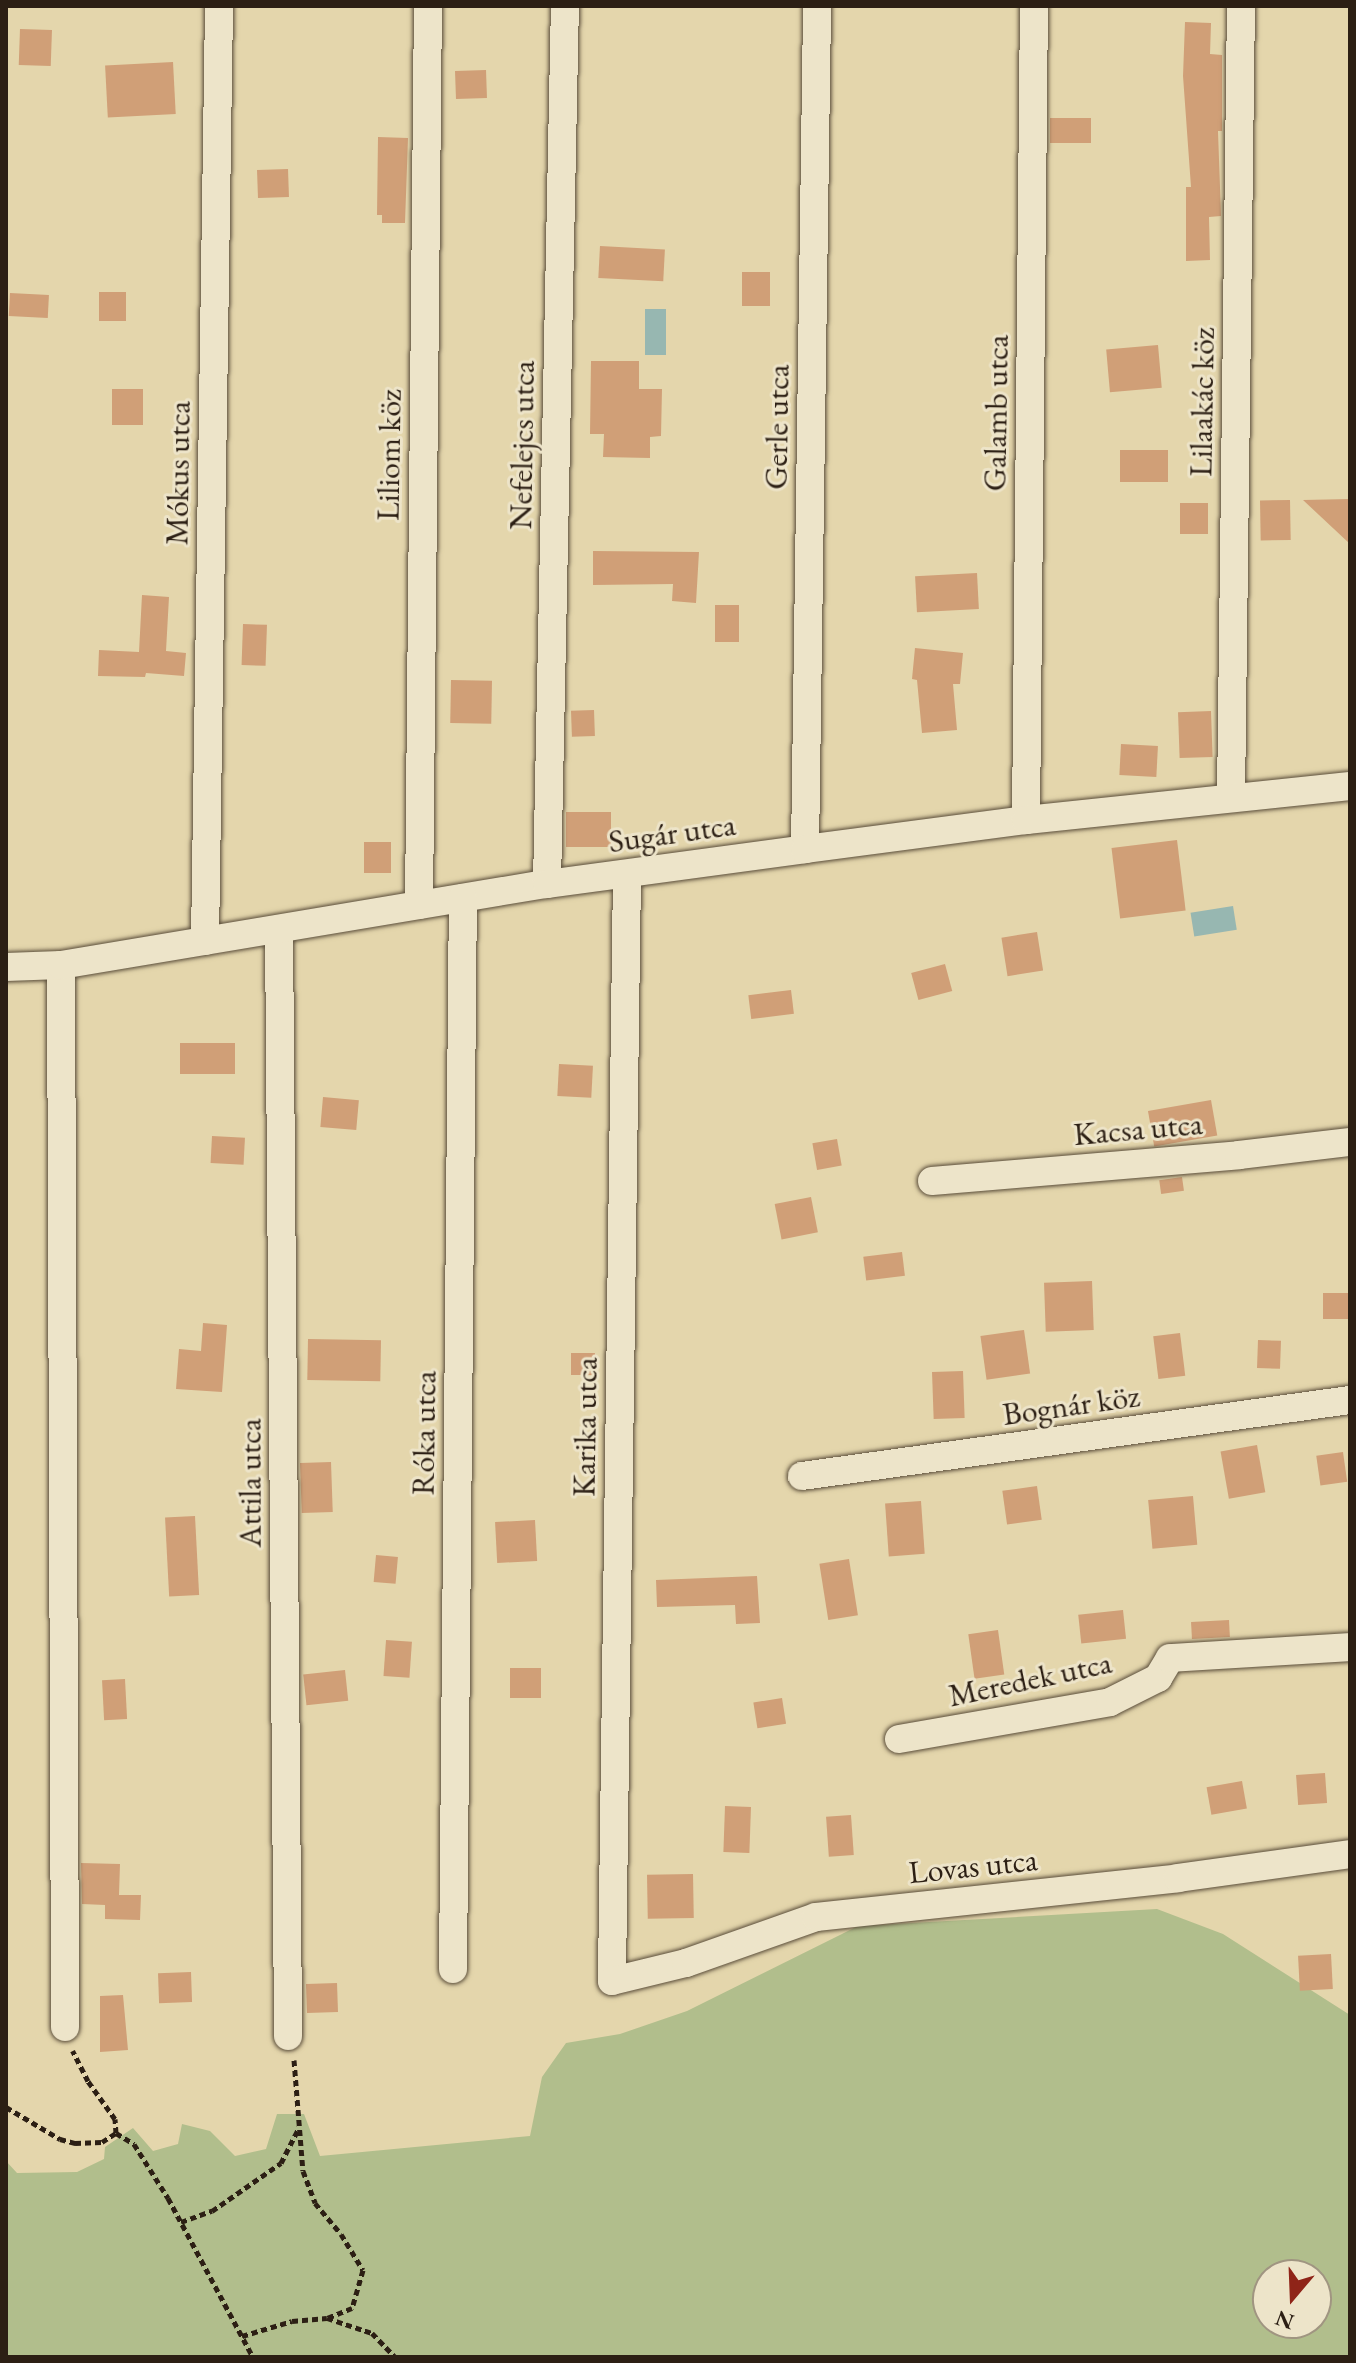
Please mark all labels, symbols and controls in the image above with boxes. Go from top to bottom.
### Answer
street label: Lilaakác köz [1181,327,1223,477]
street label: Galamb utca [975,334,1017,492]
street label: Nefelejcs utca [501,360,543,530]
street label: Gerle utca [757,364,797,490]
street label: Liliom köz [369,389,409,521]
street label: Mókus utca [158,400,198,546]
street label: Sugár utca [606,805,738,861]
street label: Kacsa utca [1072,1104,1204,1154]
street label: Karika utca [565,1357,605,1497]
street label: Róka utca [404,1370,444,1496]
street label: Bognár köz [1000,1376,1142,1434]
street label: Attila utca [231,1418,269,1548]
street label: Meredek utca [945,1643,1115,1715]
street label: Lovas utca [907,1840,1039,1892]
north arrow [1252,2259,1332,2339]
text: N [1272,2304,1298,2337]

